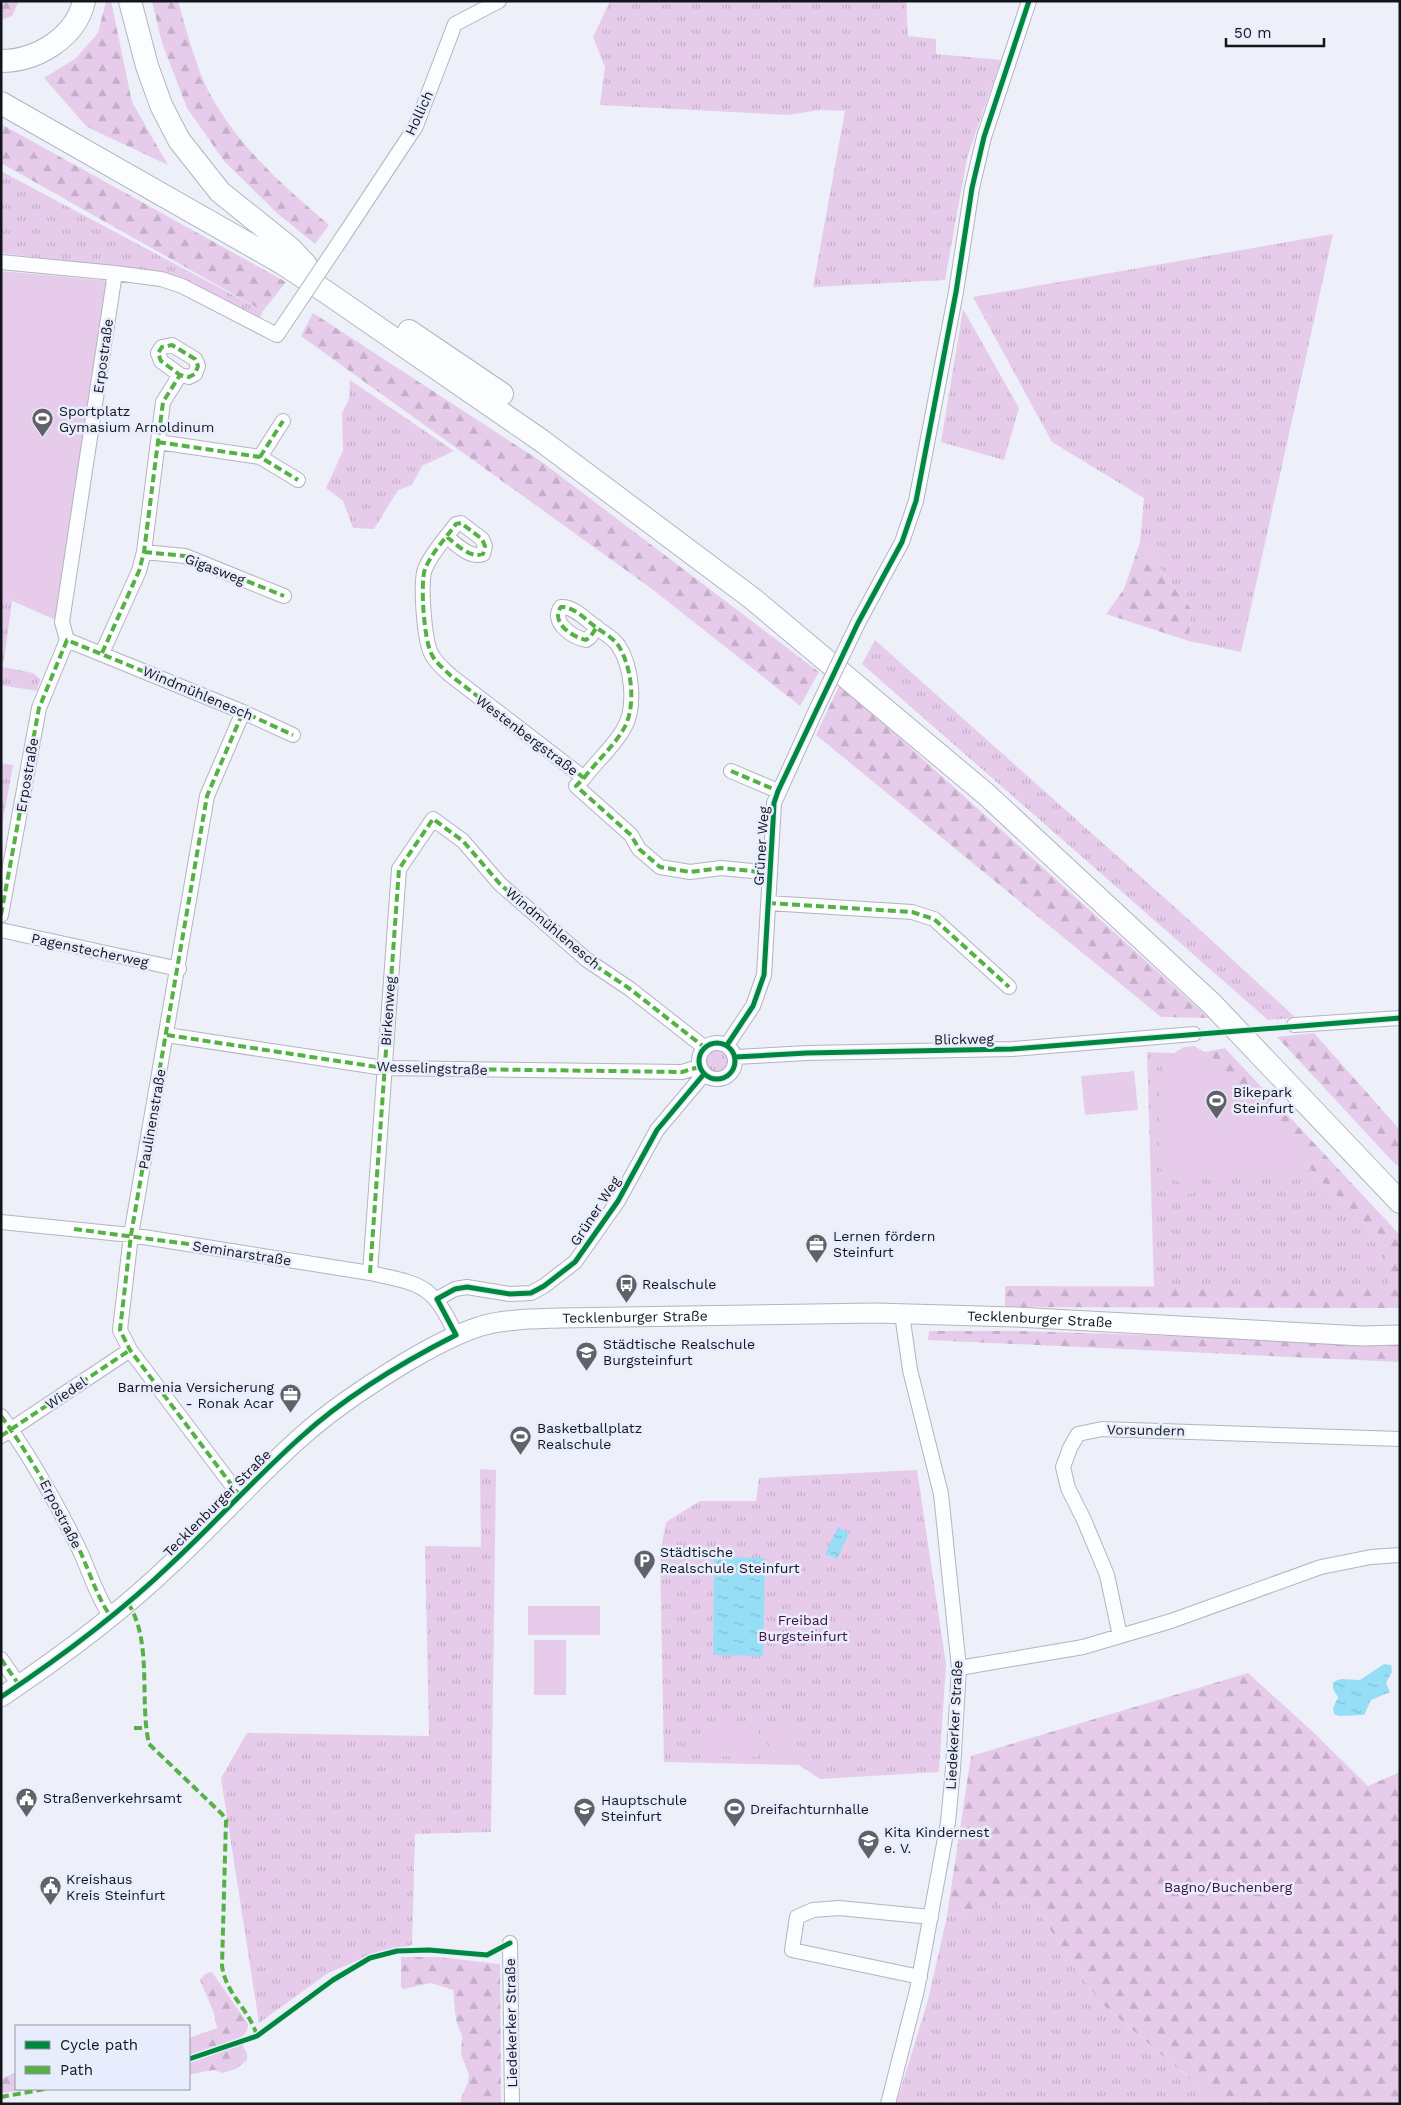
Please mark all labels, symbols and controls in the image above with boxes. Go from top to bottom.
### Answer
scale bar [1226,15,1324,47]
text: 50 m [1234,24,1271,42]
street label: Hollich [402,88,436,138]
street label: Erpostraße [90,318,116,394]
place label: Sportplatz Gymasium Arnoldinum [59,403,214,435]
sports icon: Sportplatz Gymasium Arnoldinum [31,407,55,438]
street label: Gigasweg [183,550,248,588]
street label: Windmühlenesch [140,663,256,723]
street label: Westenbergstraße [473,691,581,779]
street label: Erpostraße [13,737,41,813]
street label: Grüner Weg [750,805,772,886]
street label: Windmühlenesch [503,884,603,972]
street label: Pagenstecherweg [30,930,151,970]
street label: Birkenweg [378,975,398,1046]
street label: Blickweg [934,1030,995,1048]
street label: Wesselingstraße [376,1058,488,1078]
street label: Paulinenstraße [135,1067,169,1171]
place label: Bikepark Steinfurt [1233,1084,1294,1116]
sports icon: Bikepark Steinfurt [1205,1088,1229,1119]
street label: Grüner Weg [567,1173,624,1249]
place label: Lernen fördern Steinfurt [833,1228,935,1260]
office icon: Lernen fördern Steinfurt [805,1232,829,1263]
street label: Seminarstraße [192,1237,292,1269]
bus stop icon: Realschule [614,1272,638,1303]
place label: Realschule [642,1276,716,1292]
street label: Tecklenburger Straße [562,1308,708,1326]
street label: Tecklenburger Straße [967,1308,1113,1330]
place label: Städtische Realschule Burgsteinfurt [603,1336,755,1368]
school or university icon: Städtische Realschule Burgsteinfurt [575,1340,599,1371]
street label: Wiedel [42,1373,90,1413]
place label: Barmenia Versicherung - Ronak Acar [117,1379,275,1411]
office icon: Barmenia Versicherung - Ronak Acar [278,1383,302,1414]
place label: Basketballplatz Realschule [537,1420,642,1452]
street label: Vorsundern [1107,1421,1185,1439]
sports icon: Basketballplatz Realschule [509,1424,533,1455]
street label: Tecklenburger Straße [160,1446,274,1560]
street label: Erpostraße [37,1477,85,1551]
place label: Städtische Realschule Steinfurt [660,1544,800,1576]
parking icon: Städtische Realschule Steinfurt [632,1548,656,1579]
park label: Freibad Burgsteinfurt [758,1612,848,1644]
street label: Liedekerker Straße [943,1660,965,1790]
public building icon: Straßenverkehrsamt [15,1786,39,1817]
place label: Straßenverkehrsamt [43,1790,182,1806]
place label: Hauptschule Steinfurt [601,1792,687,1824]
school or university icon: Hauptschule Steinfurt [573,1796,597,1827]
sports icon: Dreifachturnhalle [722,1797,746,1828]
place label: Dreifachturnhalle [750,1801,869,1817]
place label: Kita Kindernest e. V. [884,1824,989,1856]
school or university icon: Kita Kindernest e. V. [856,1828,880,1859]
place label: Kreishaus Kreis Steinfurt [66,1871,165,1903]
public building icon: Kreishaus Kreis Steinfurt [38,1875,62,1906]
park label: Bagno/Buchenberg [1164,1879,1293,1895]
street label: Liedekerker Straße [502,1958,520,2088]
legend [15,2025,190,2090]
text: Cycle path [60,2036,138,2054]
text: Path [60,2061,93,2079]

